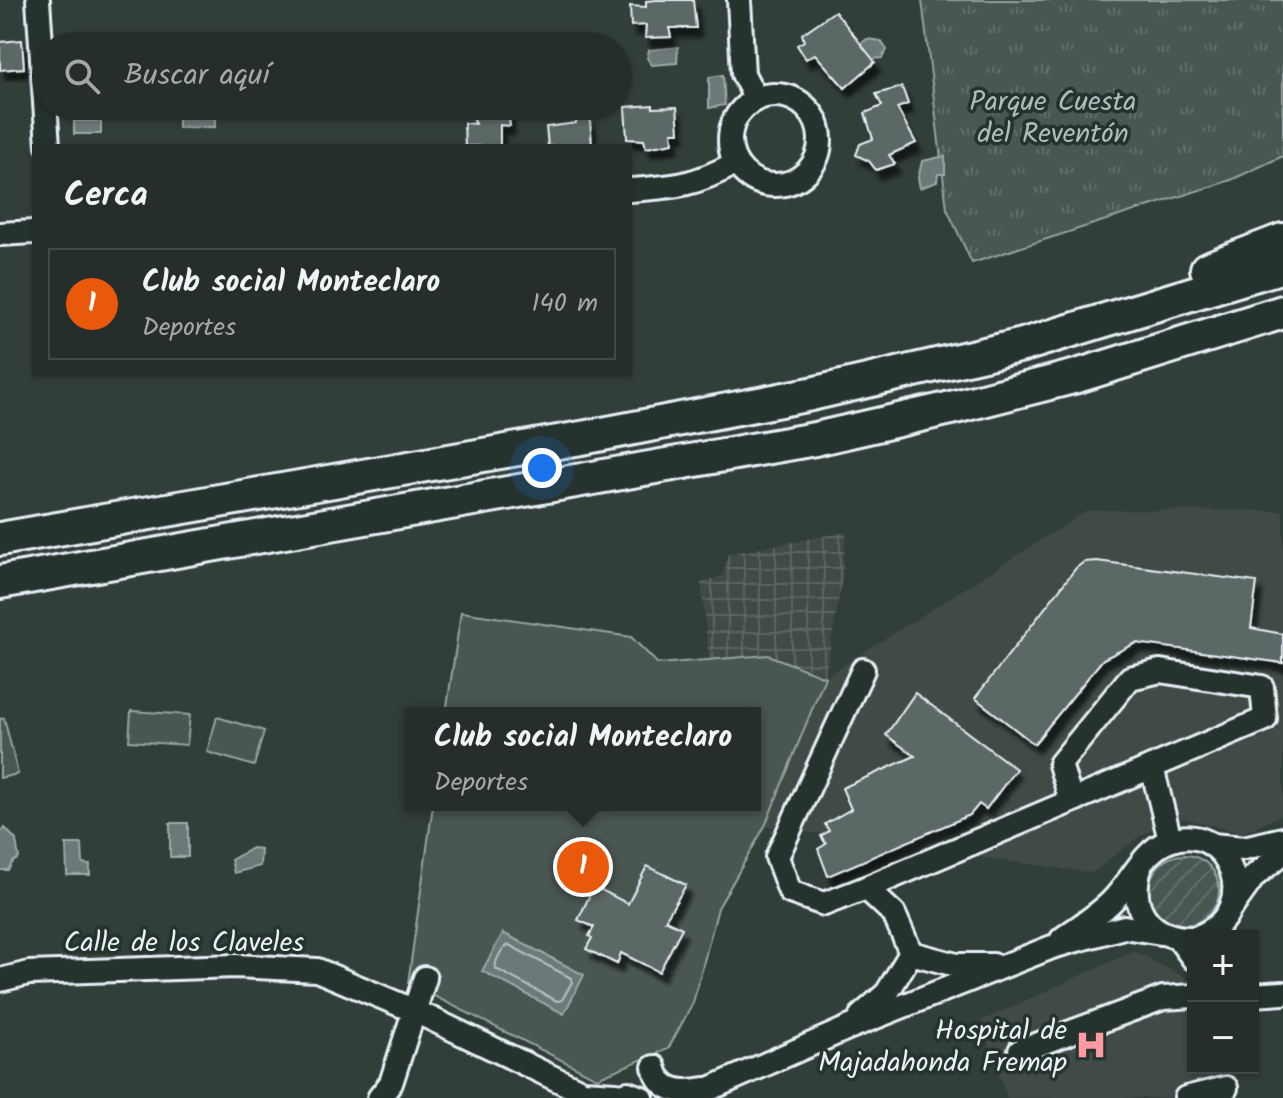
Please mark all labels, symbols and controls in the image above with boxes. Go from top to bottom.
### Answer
search box [32,32,632,120]
text: Buscar aquí [124,52,270,100]
icon: search [60,54,104,98]
park label: Parque Cuesta del Reventón [970,80,1136,157]
text: Cerca [64,169,148,223]
text: Club social Monteclaro [142,259,440,307]
text: 1 [88,283,96,325]
text: 140 m [531,283,598,325]
text: Deportes [142,307,236,349]
your location [522,448,562,488]
popup [405,707,761,811]
text: Club social Monteclaro [434,714,732,762]
text: Deportes [434,762,528,804]
pin: 1 [557,837,609,897]
street label: Calle de los Claveles [64,921,304,966]
map controls [1187,930,1259,1074]
button: + [1187,930,1259,1002]
button: − [1187,1002,1259,1074]
place label: Hospital de Majadahonda Fremap [818,1009,1067,1086]
hospital icon: Hospital de Majadahonda Fremap [1074,1028,1108,1062]

